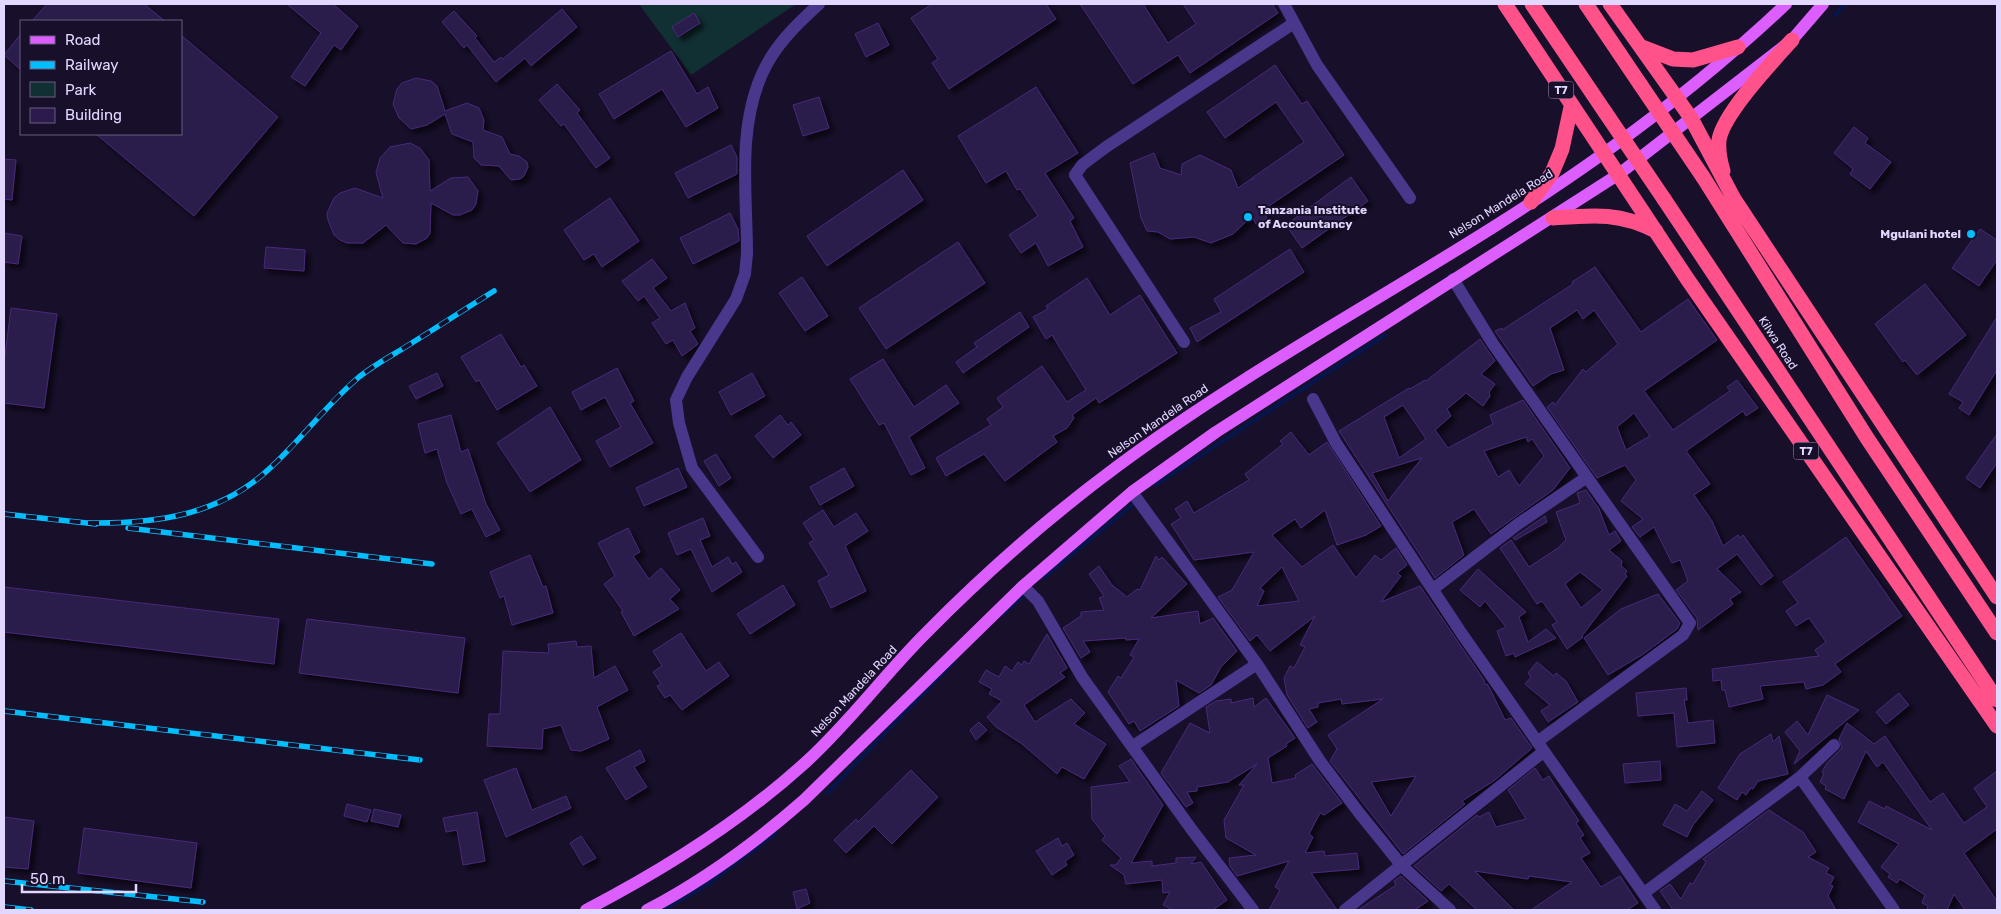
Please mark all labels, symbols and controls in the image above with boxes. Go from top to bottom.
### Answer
legend [20,20,182,135]
text: Road [65,31,101,49]
text: Railway [65,56,119,74]
text: Park [65,81,96,99]
road number: T7 [1548,82,1574,98]
text: Building [65,106,122,124]
street label: Nelson Mandela Road [1447,166,1555,242]
place label: Tanzania Institute of Accountancy [1258,203,1367,231]
marker: Tanzania Institute of Accountancy [1242,211,1254,223]
place label: Mgulani hotel [1880,227,1961,241]
marker: Mgulani hotel [1965,228,1977,240]
street label: Kilwa Road [1756,314,1800,372]
street label: Nelson Mandela Road [1105,381,1211,461]
road number: T7 [1794,442,1818,460]
street label: Nelson Mandela Road [808,643,900,739]
scale bar [22,862,136,894]
text: 50 m [30,870,65,888]

